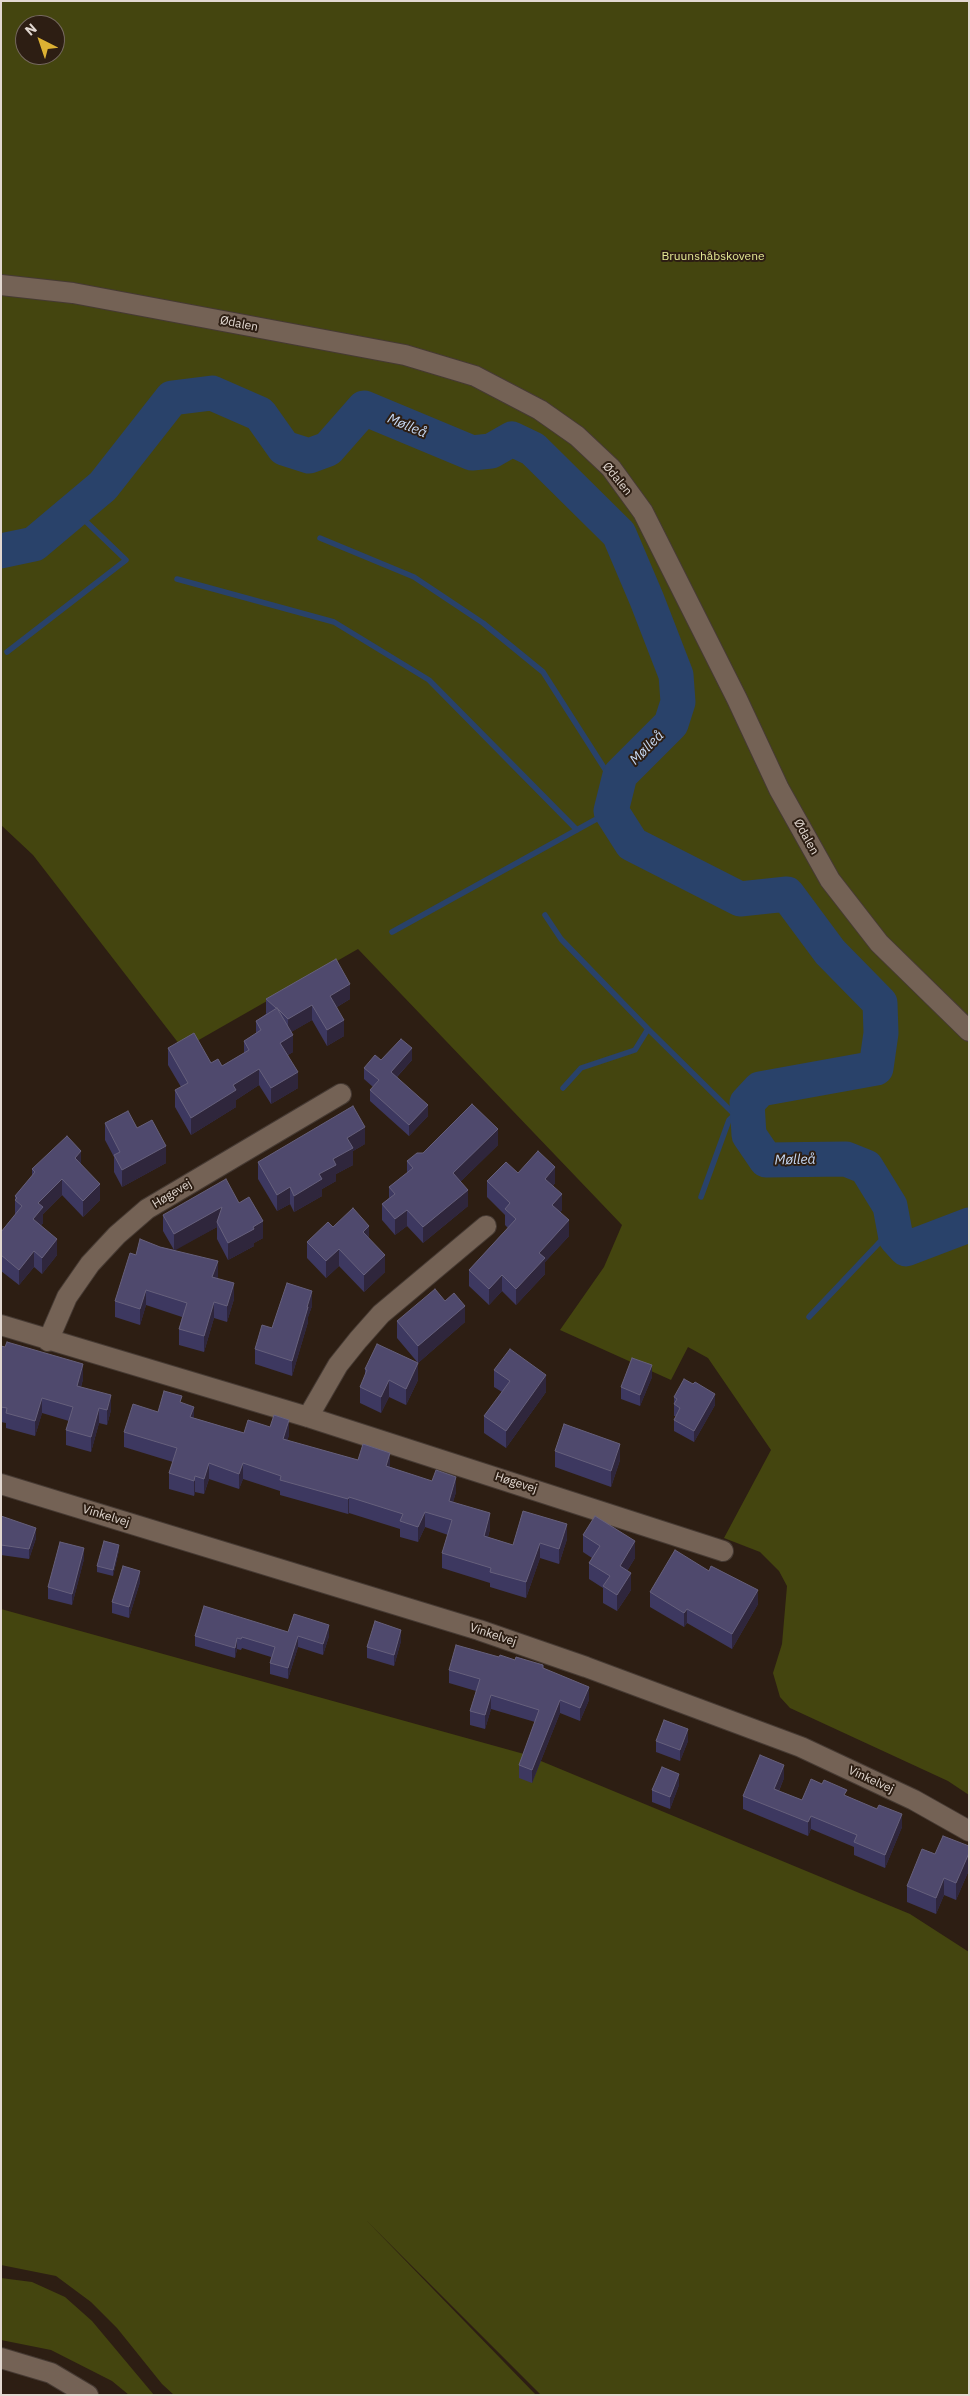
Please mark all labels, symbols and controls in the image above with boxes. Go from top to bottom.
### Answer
north arrow [15,15,65,65]
text: N [21,19,41,40]
park label: Bruunshåbskovene [661,250,765,264]
street label: Ødalen [219,313,259,335]
water label: Mølleå [385,410,429,442]
street label: Ødalen [599,459,635,499]
water label: Mølleå [626,727,668,769]
street label: Ødalen [790,817,822,857]
water label: Mølleå [774,1151,816,1169]
street label: Høgevej [150,1177,194,1211]
street label: Høgevej [493,1469,539,1497]
street label: Vinkelvej [81,1502,131,1530]
street label: Vinkelvej [468,1621,518,1649]
street label: Vinkelvej [846,1763,896,1797]

